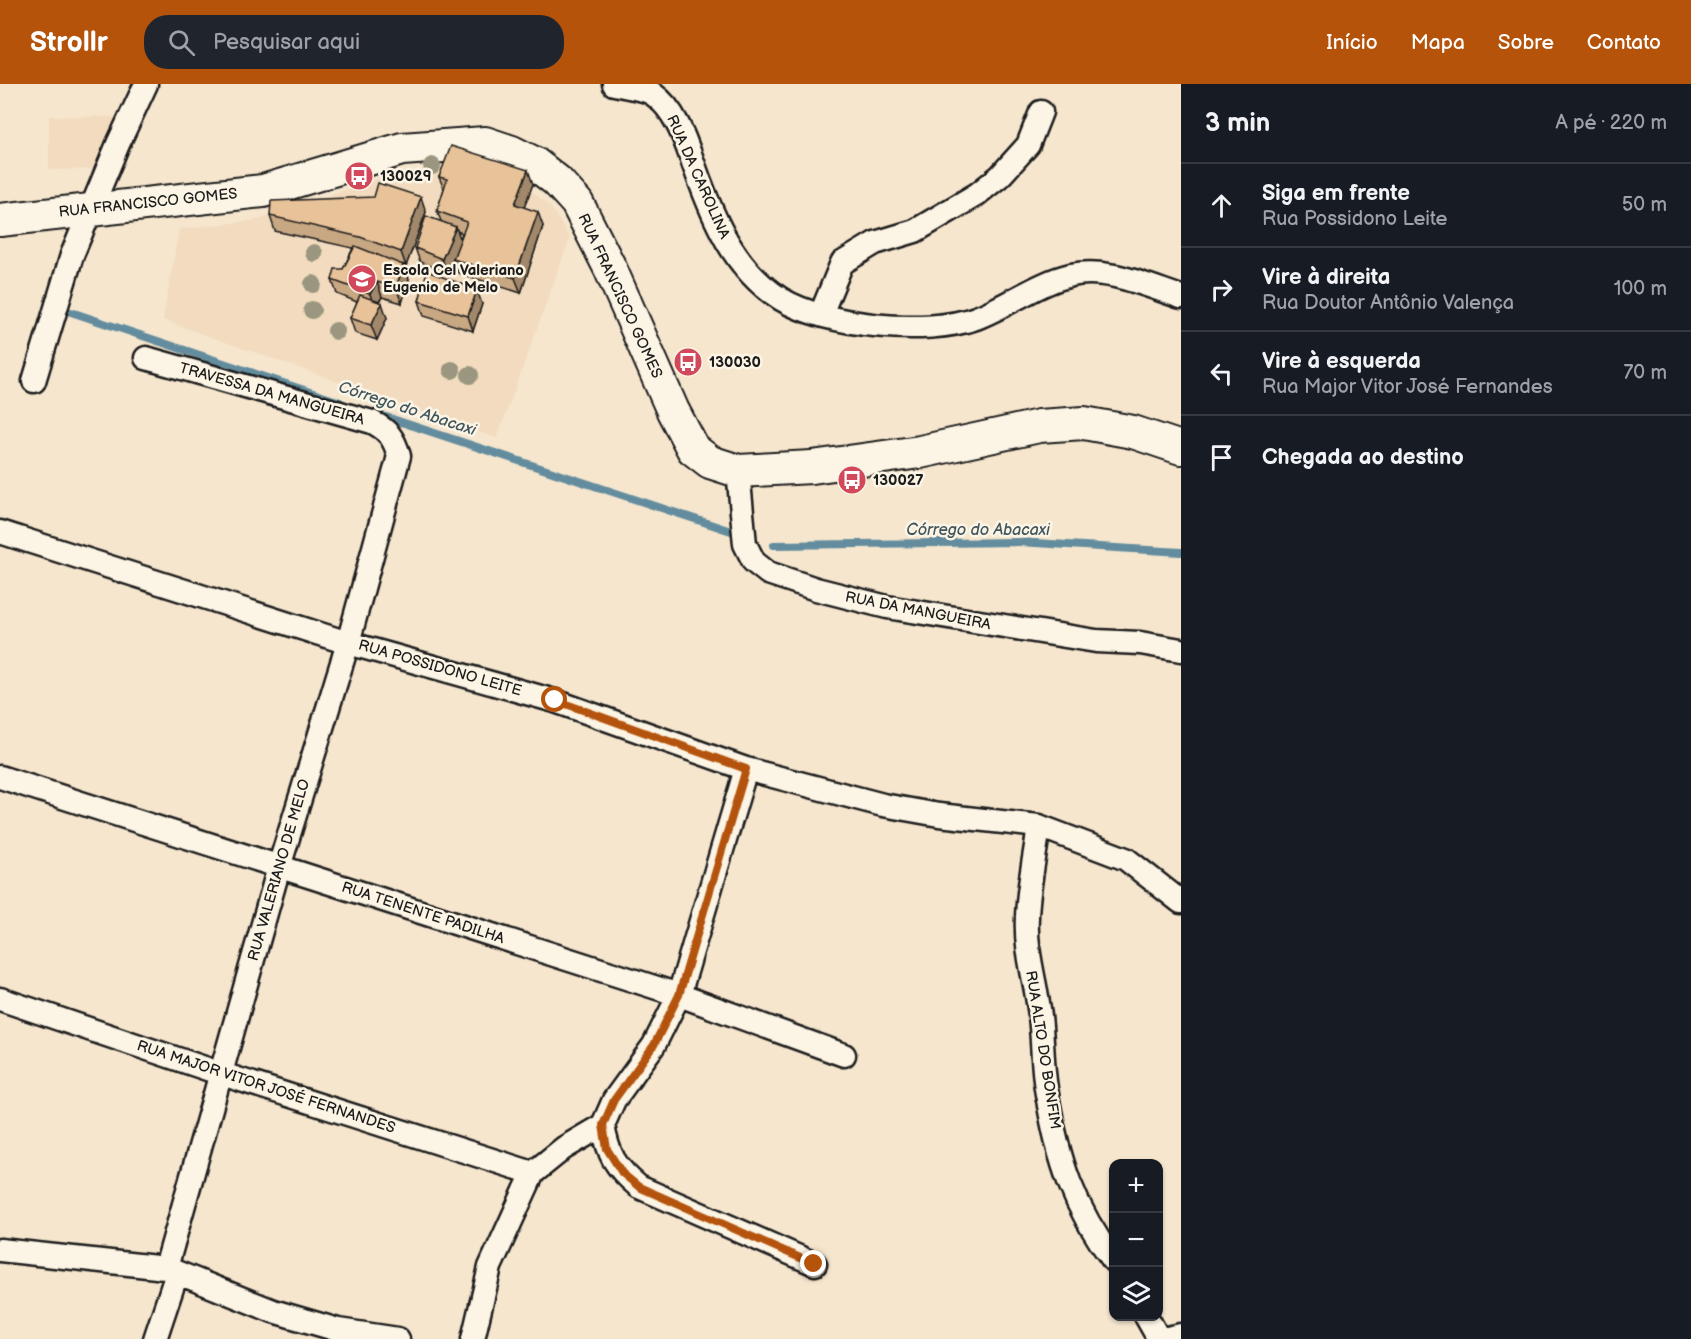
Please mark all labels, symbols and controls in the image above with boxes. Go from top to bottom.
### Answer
search box [144,15,564,69]
text: Strollr [30,26,108,59]
icon: search [165,26,198,59]
text: Pesquisar aqui [213,29,360,56]
text: Início [1326,30,1378,55]
text: Mapa [1411,30,1465,55]
text: Sobre [1498,30,1554,55]
text: Contato [1587,30,1661,55]
text: 3 min [1205,108,1270,139]
text: A pé · 220 m [1555,111,1667,135]
street label: RUA DA CAROLINA [662,112,734,243]
bus stop icon: 130029 [343,160,375,192]
place label: 130029 [380,167,432,186]
text: Siga em frente [1262,180,1410,207]
street label: RUA FRANCISCO GOMES [58,184,238,222]
icon: ahead [1205,189,1238,222]
text: 50 m [1622,193,1667,217]
text: Rua Possidono Leite [1262,207,1447,231]
street label: RUA FRANCISCO GOMES [573,211,667,381]
place label: Escola Cel Valeriano Eugenio de Melo [383,261,524,297]
school or university icon: Escola Cel Valeriano Eugenio de Melo [346,263,378,295]
text: Vire à direita [1262,264,1390,291]
icon: right [1205,273,1238,306]
text: 100 m [1614,277,1667,301]
text: Rua Doutor Antônio Valença [1262,291,1514,315]
bus stop icon: 130030 [672,346,704,378]
text: Vire à esquerda [1262,348,1421,375]
place label: 130030 [709,353,761,372]
icon: left [1205,357,1238,390]
street label: TRAVESSA DA MANGUEIRA [177,358,368,430]
text: 70 m [1623,361,1667,385]
text: Rua Major Vitor José Fernandes [1262,375,1553,399]
water label: Córrego do Abacaxi [336,378,480,441]
icon: arrive [1205,441,1238,474]
text: Chegada ao destino [1262,444,1464,471]
bus stop icon: 130027 [836,464,868,496]
place label: 130027 [873,471,924,490]
water label: Córrego do Abacaxi [906,521,1051,540]
street label: RUA DA MANGUEIRA [843,588,993,635]
street label: RUA POSSIDONO LEITE [356,636,524,700]
route start [541,686,567,712]
street label: RUA VALERIANO DE MELO [244,777,314,963]
street label: RUA TENENTE PADILHA [339,878,508,949]
street label: RUA ALTO DO BONFIM [1021,969,1065,1131]
street label: RUA MAJOR VITOR JOSÉ FERNANDES [134,1036,398,1138]
map controls [1109,1159,1163,1321]
button: + [1109,1159,1163,1213]
button: − [1109,1213,1163,1267]
route end [800,1250,826,1276]
button: layers [1109,1267,1163,1321]

